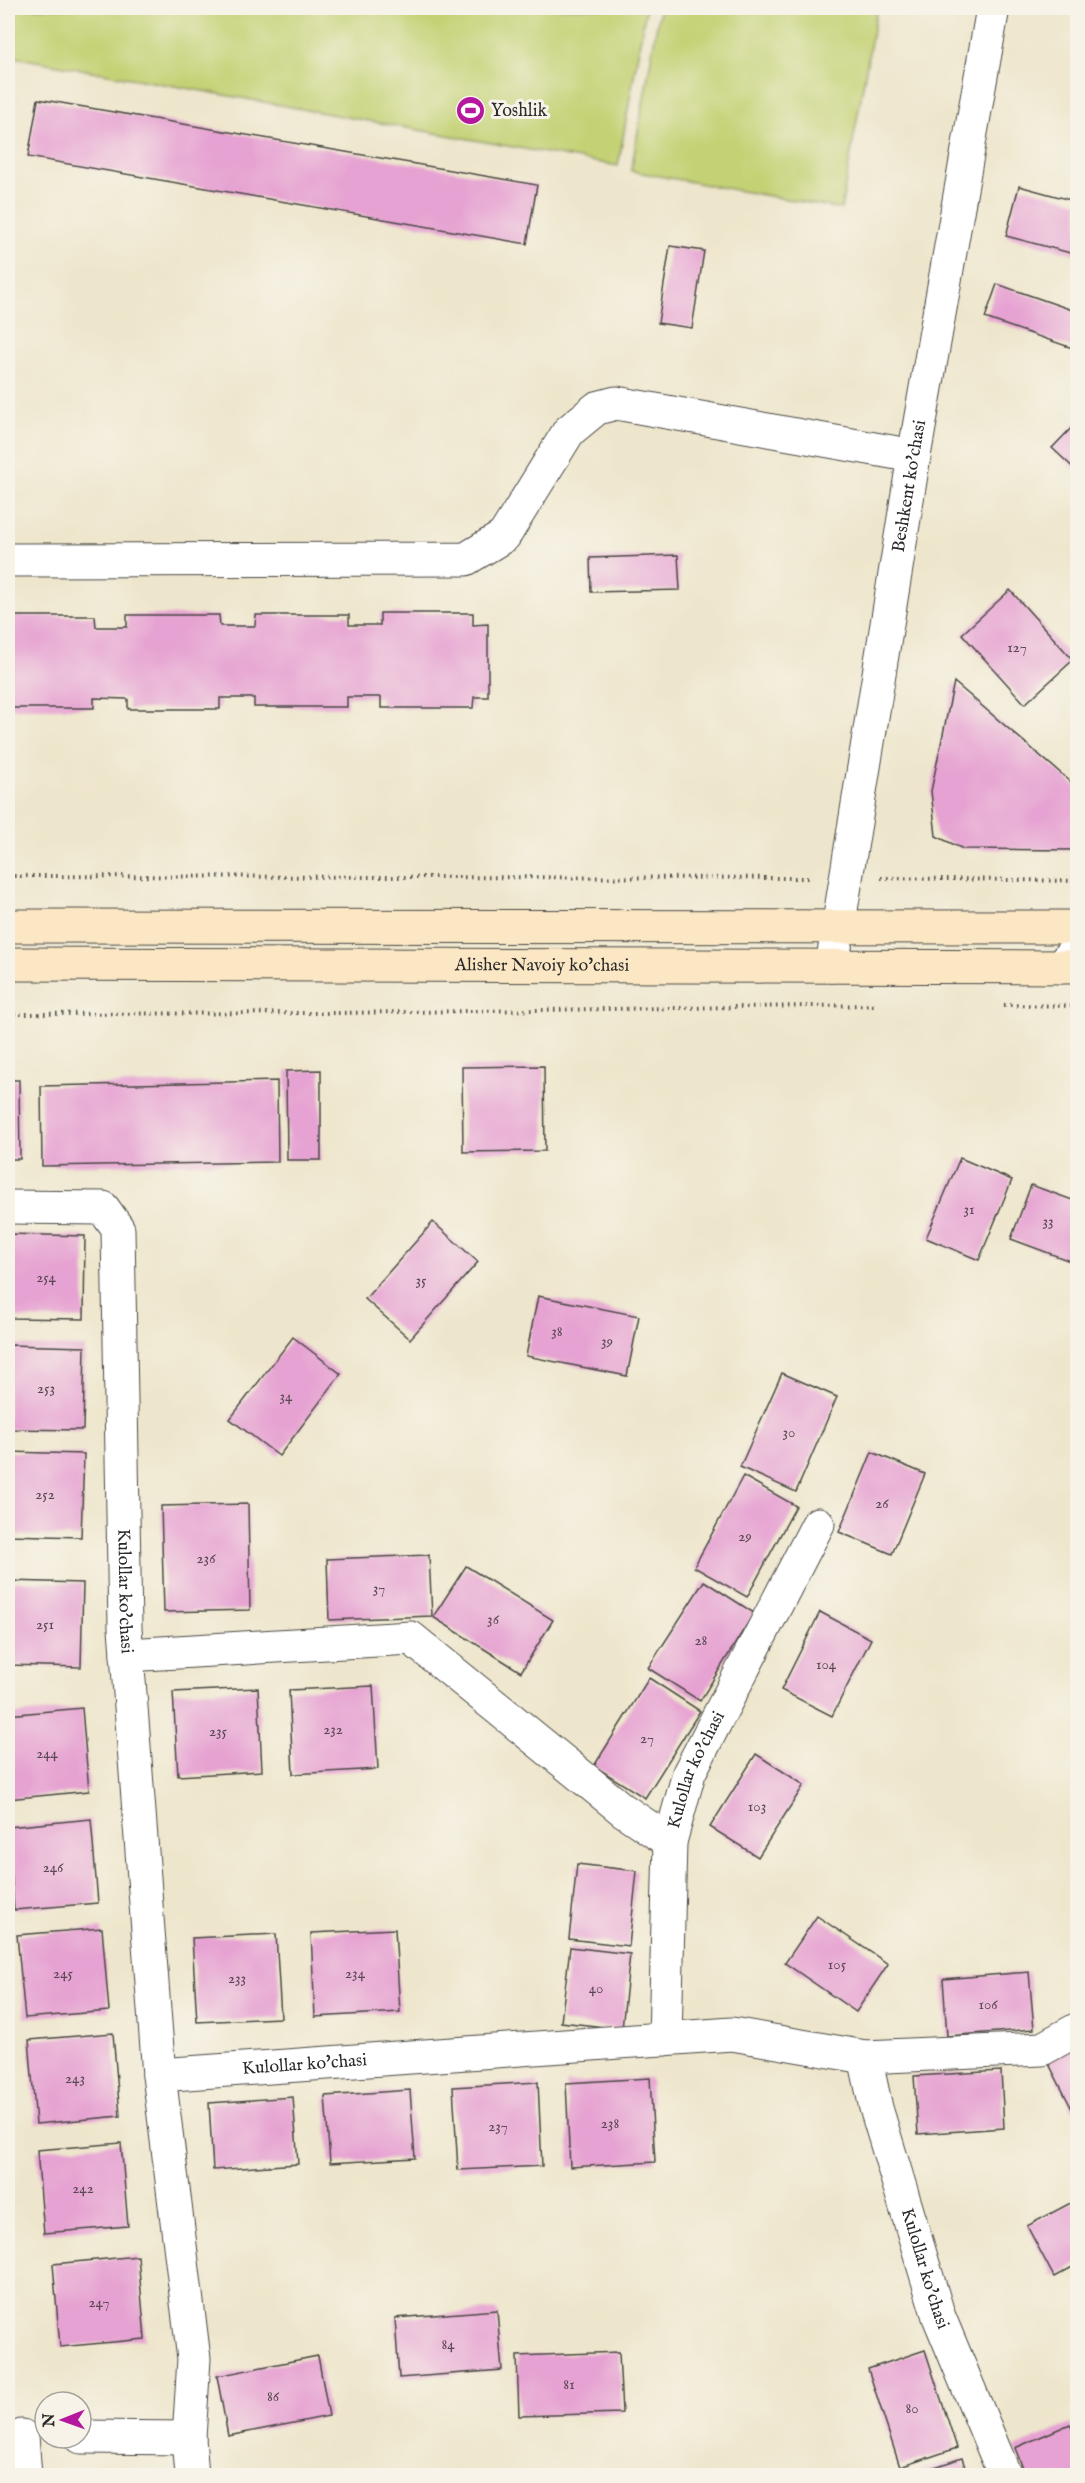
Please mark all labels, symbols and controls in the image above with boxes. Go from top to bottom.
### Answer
sports icon: Yoshlik [454,95,486,127]
place label: Yoshlik [491,100,547,123]
street label: Beshkent ko'chasi [887,418,932,554]
house number: 127 [1007,638,1027,657]
street label: Alisher Navoiy ko'chasi [454,954,629,977]
house number: 31 [963,1200,975,1219]
house number: 33 [1042,1212,1054,1231]
house number: 254 [36,1268,57,1287]
house number: 35 [415,1271,427,1290]
house number: 38 [551,1322,563,1341]
house number: 39 [601,1332,613,1351]
house number: 253 [37,1379,55,1398]
house number: 34 [280,1387,293,1406]
house number: 30 [783,1423,795,1442]
house number: 252 [35,1485,55,1504]
house number: 26 [875,1494,889,1513]
house number: 29 [738,1527,752,1546]
street label: Kulollar ko'chasi [112,1528,138,1655]
house number: 236 [197,1549,216,1568]
house number: 37 [373,1579,385,1598]
house number: 36 [487,1610,500,1629]
house number: 251 [36,1615,54,1634]
house number: 28 [695,1631,708,1650]
house number: 104 [816,1655,837,1674]
street label: Kulollar ko'chasi [663,1707,731,1831]
house number: 232 [323,1720,343,1739]
house number: 235 [209,1722,228,1741]
house number: 27 [640,1729,654,1748]
house number: 244 [36,1744,59,1763]
house number: 103 [748,1797,766,1816]
house number: 246 [43,1858,64,1877]
house number: 105 [828,1955,847,1974]
house number: 245 [53,1964,73,1983]
house number: 234 [345,1964,366,1983]
house number: 233 [228,1969,246,1988]
house number: 40 [589,1979,603,1998]
house number: 106 [978,1995,998,2014]
street label: Kulollar ko'chasi [241,2049,368,2081]
house number: 243 [65,2069,85,2088]
house number: 238 [601,2114,619,2133]
house number: 237 [488,2117,508,2136]
house number: 242 [72,2179,94,2198]
street label: Kulollar ko'chasi [895,2205,954,2333]
house number: 247 [89,2293,109,2312]
house number: 84 [441,2335,455,2354]
house number: 81 [563,2375,575,2394]
house number: 86 [267,2387,280,2406]
north arrow [33,2390,93,2450]
house number: 80 [905,2399,919,2418]
text: N [40,2413,60,2428]

